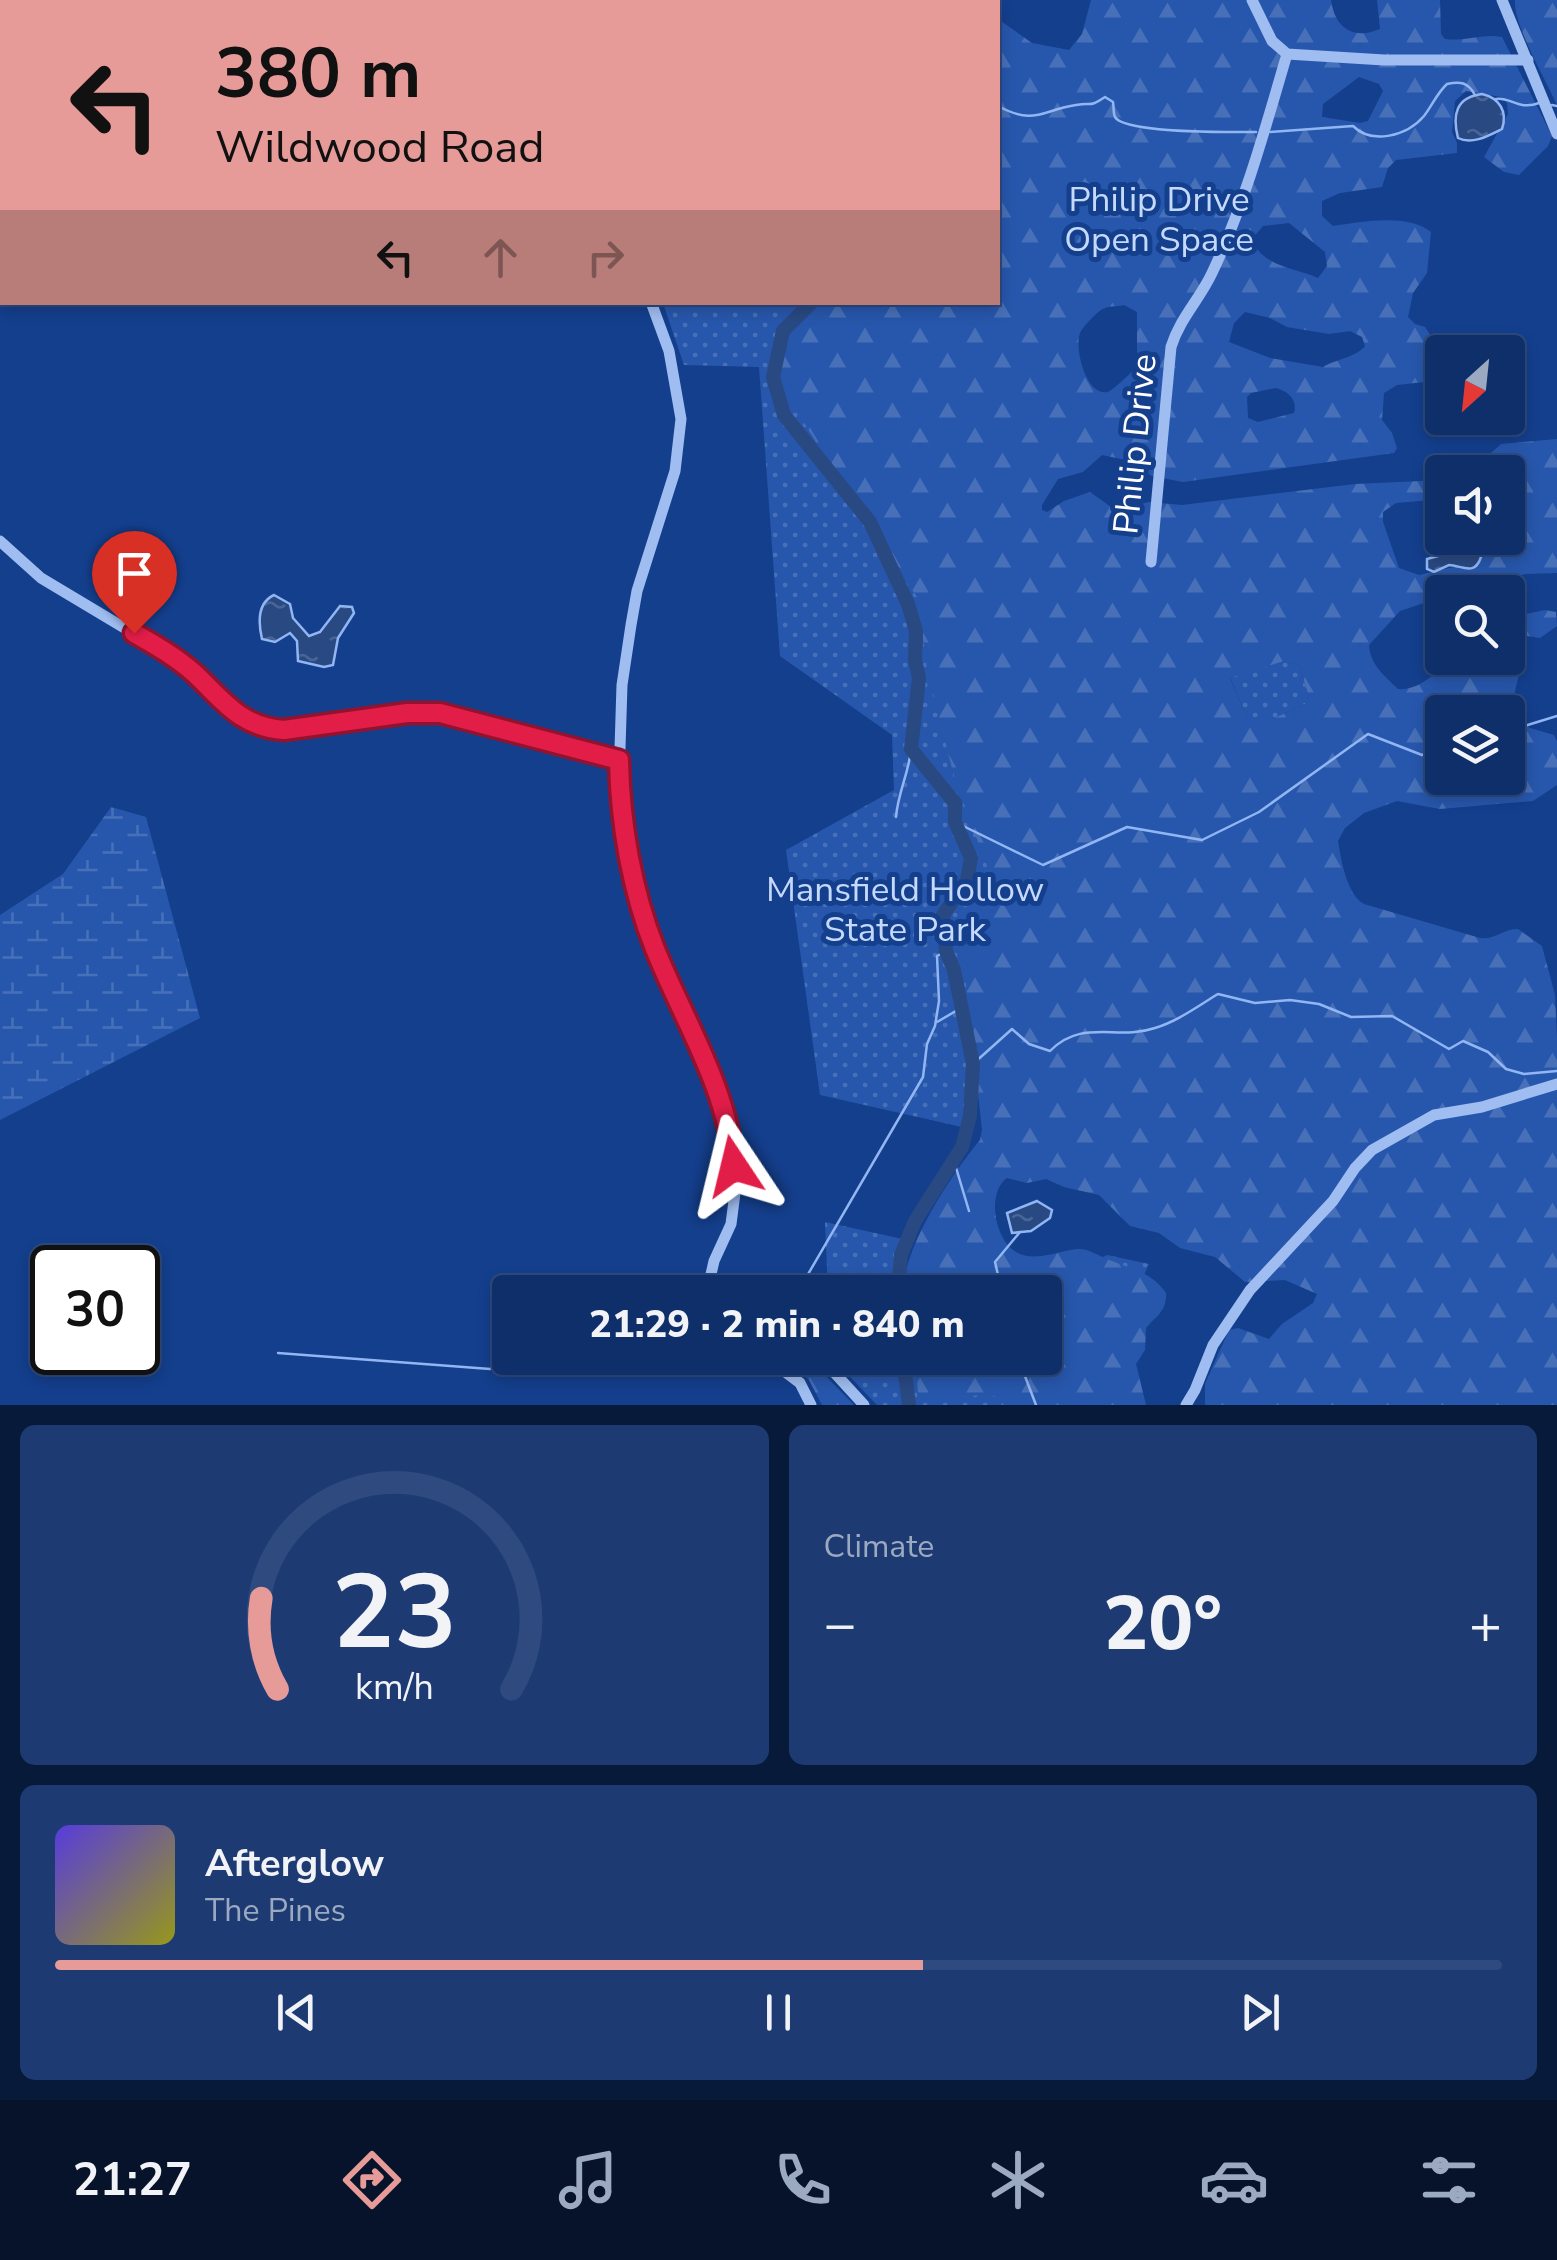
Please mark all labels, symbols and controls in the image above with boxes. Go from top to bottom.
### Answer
text: 380 m [215,26,421,122]
icon: left [50,40,180,170]
text: Wildwood Road [215,117,544,178]
park label: Philip Drive Open Space [1064,176,1254,263]
icon: left [368,230,423,285]
icon: ahead [473,230,528,285]
icon: right [578,230,633,285]
north arrow [1425,335,1525,435]
map controls [1425,335,1525,795]
street label: Philip Drive [1102,352,1168,536]
button: sound [1425,455,1525,555]
pin [92,531,177,634]
icon: arrive [107,546,162,601]
button: search [1425,575,1525,675]
button: layers [1425,695,1525,795]
park label: Mansfield Hollow State Park [766,866,1044,953]
position arrow [682,1114,786,1218]
speed limit sign: 30 [30,1245,160,1375]
text: 21:29 · 2 min · 840 m [589,1299,965,1350]
text: Climate [824,1525,934,1568]
text: 23 [332,1542,457,1684]
text: 20° [1103,1573,1222,1675]
text: − [824,1587,857,1662]
text: + [1469,1587,1502,1662]
text: km/h [355,1663,434,1712]
text: Afterglow [205,1838,384,1889]
text: The Pines [205,1889,346,1932]
icon: previous [269,1985,324,2040]
icon: pause [751,1985,806,2040]
icon: next [1233,1985,1288,2040]
icon: directions [337,2145,407,2215]
icon: music [553,2145,623,2215]
icon: phone [768,2145,838,2215]
icon: climate [983,2145,1053,2215]
icon: car [1199,2145,1269,2215]
icon: filters [1414,2145,1484,2215]
text: 21:27 [73,2150,192,2211]

